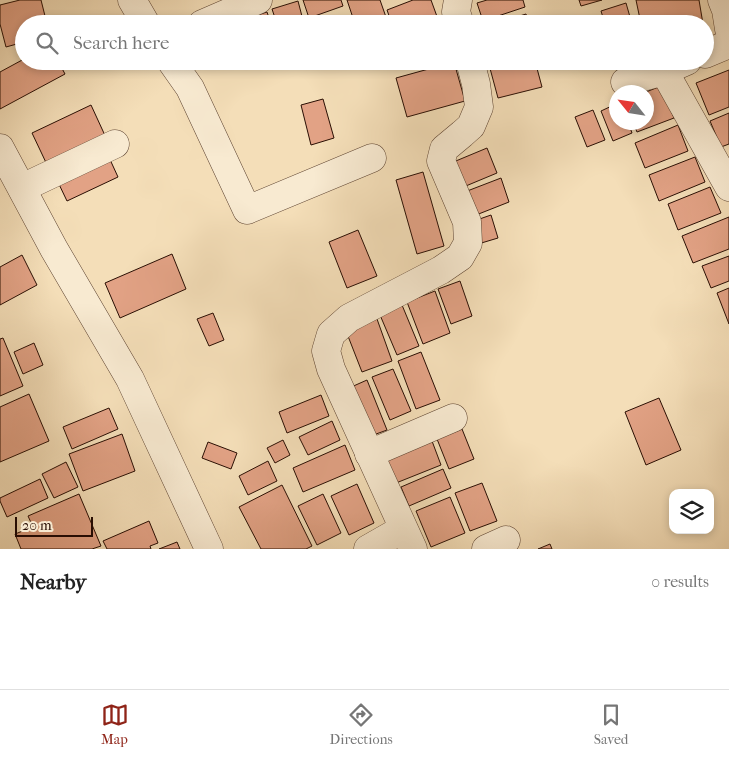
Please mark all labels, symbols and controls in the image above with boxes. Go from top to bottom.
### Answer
search box [15,15,714,70]
icon: search [33,29,61,57]
text: Search here [73,32,169,54]
north arrow [609,85,654,130]
map controls [669,489,714,534]
button: layers [669,489,714,534]
scale bar [15,514,92,537]
text: 20 m [22,517,52,534]
text: Nearby [20,570,86,594]
text: 0 results [651,572,709,591]
tab: Map [101,701,129,748]
tab: Directions [330,701,393,748]
tab: Saved [594,701,628,748]

